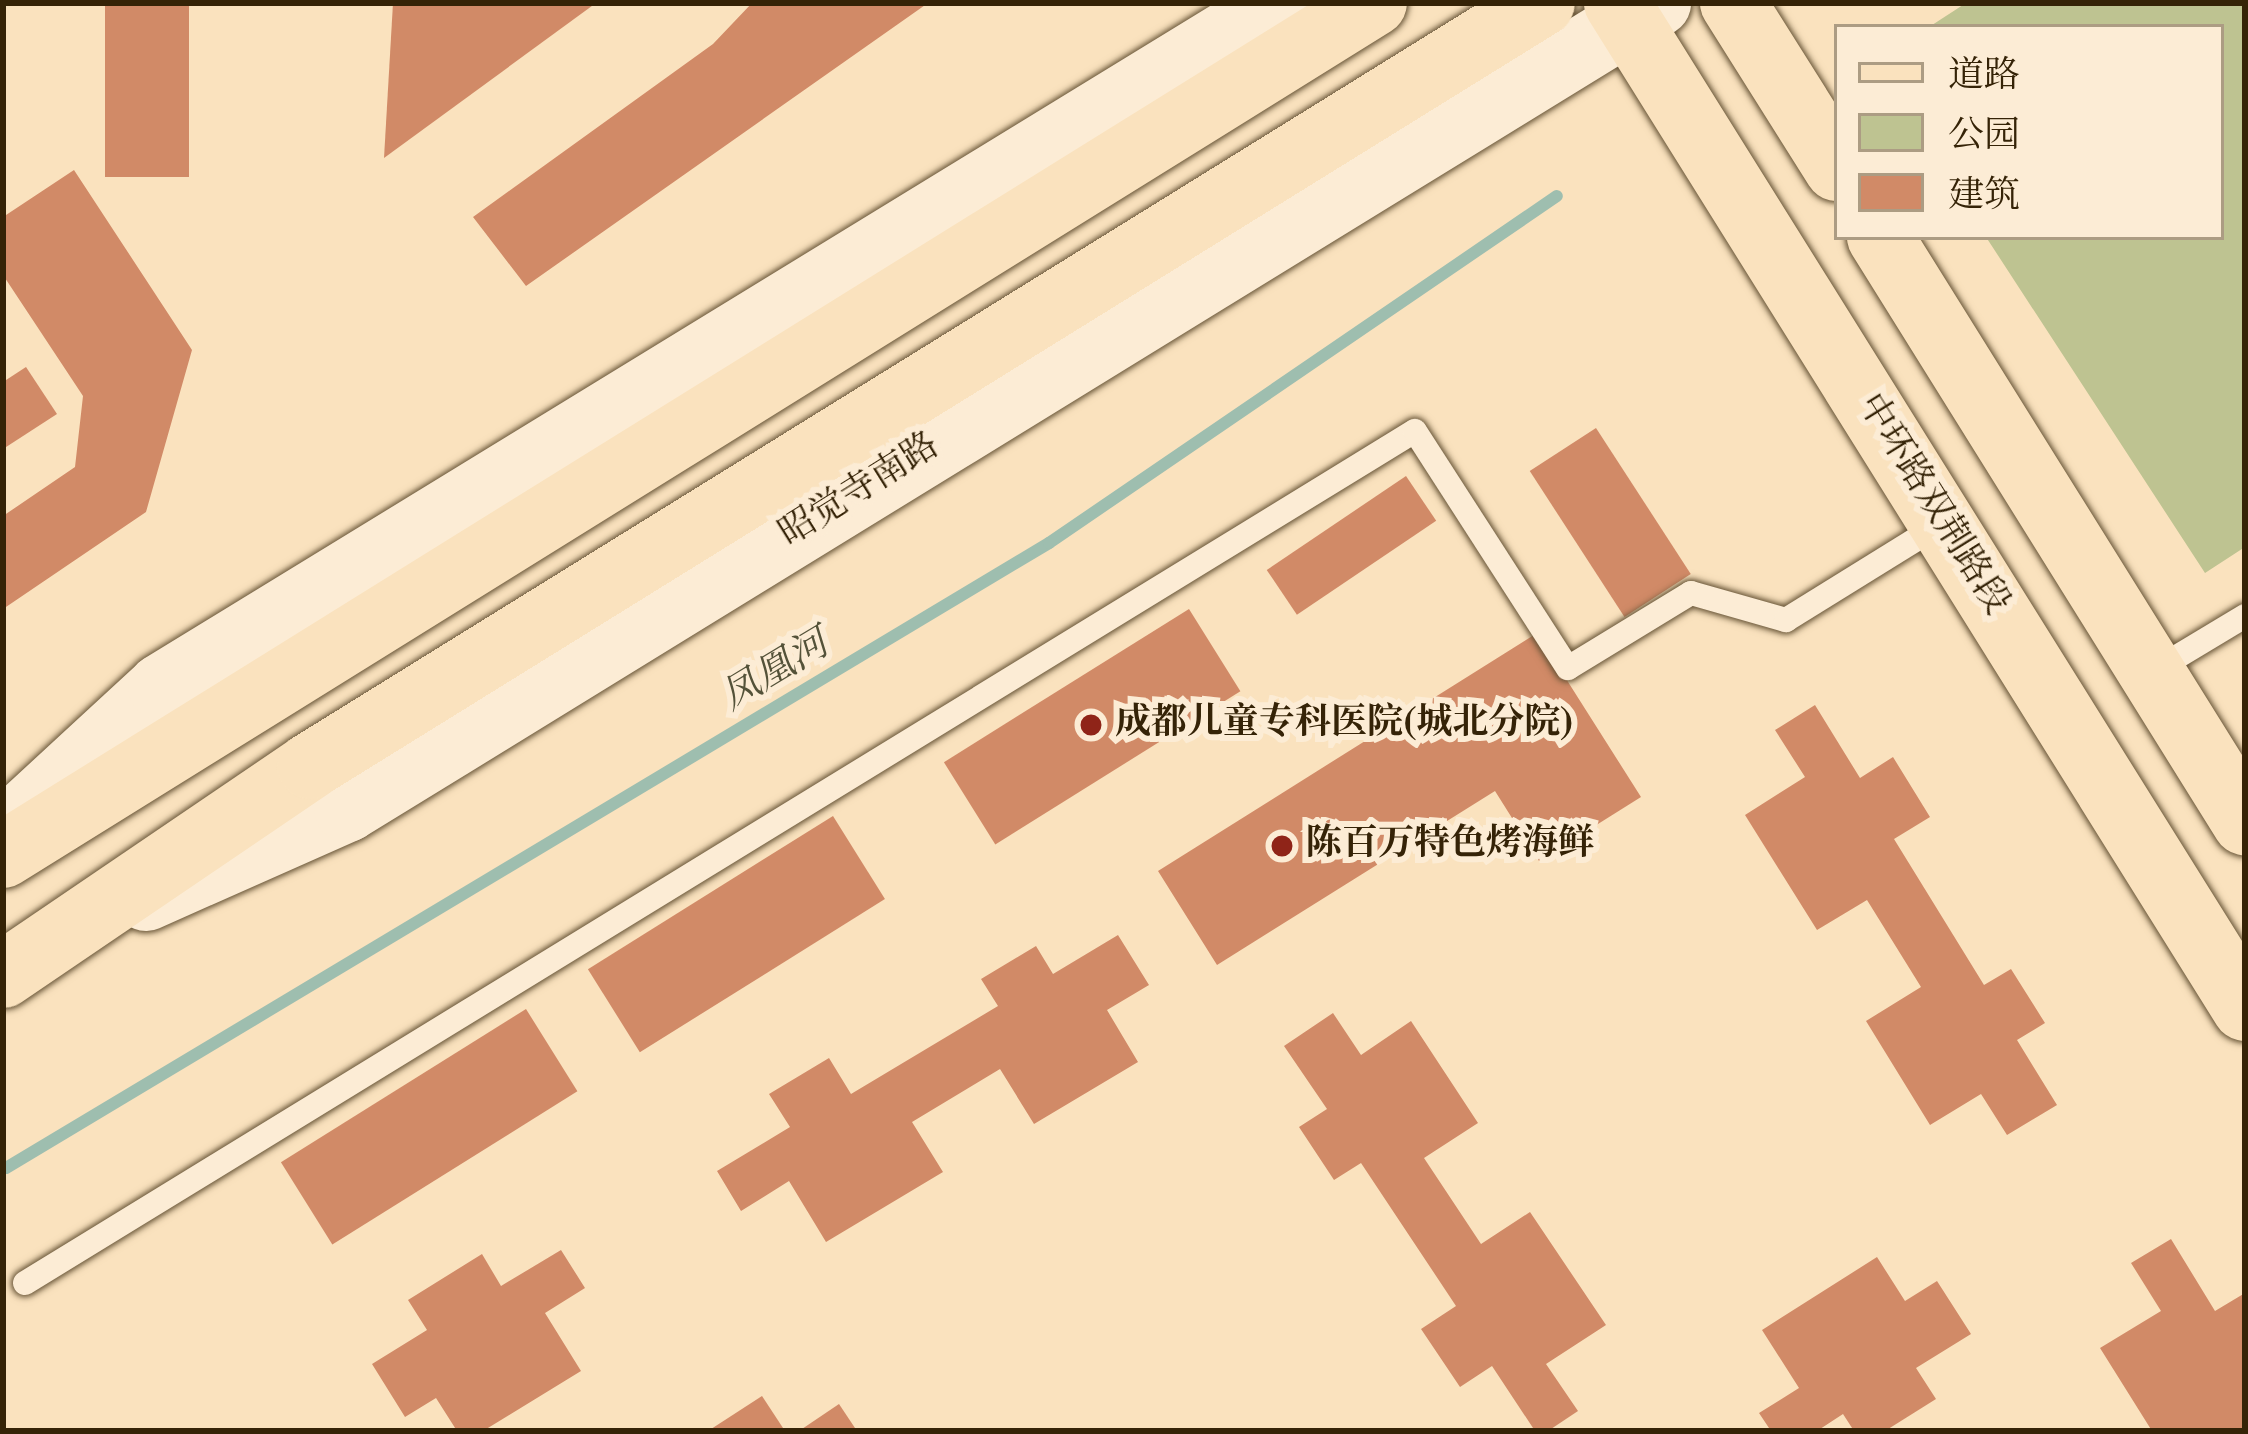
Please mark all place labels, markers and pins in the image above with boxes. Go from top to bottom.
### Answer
place label: 成都儿童专科医院(城北分院) [1115,703,1574,747]
marker: 成都儿童专科医院(城北分院) [1078,712,1104,738]
place label: 陈百万特色烤海鲜 [1306,824,1594,868]
marker: 陈百万特色烤海鲜 [1269,833,1295,859]

